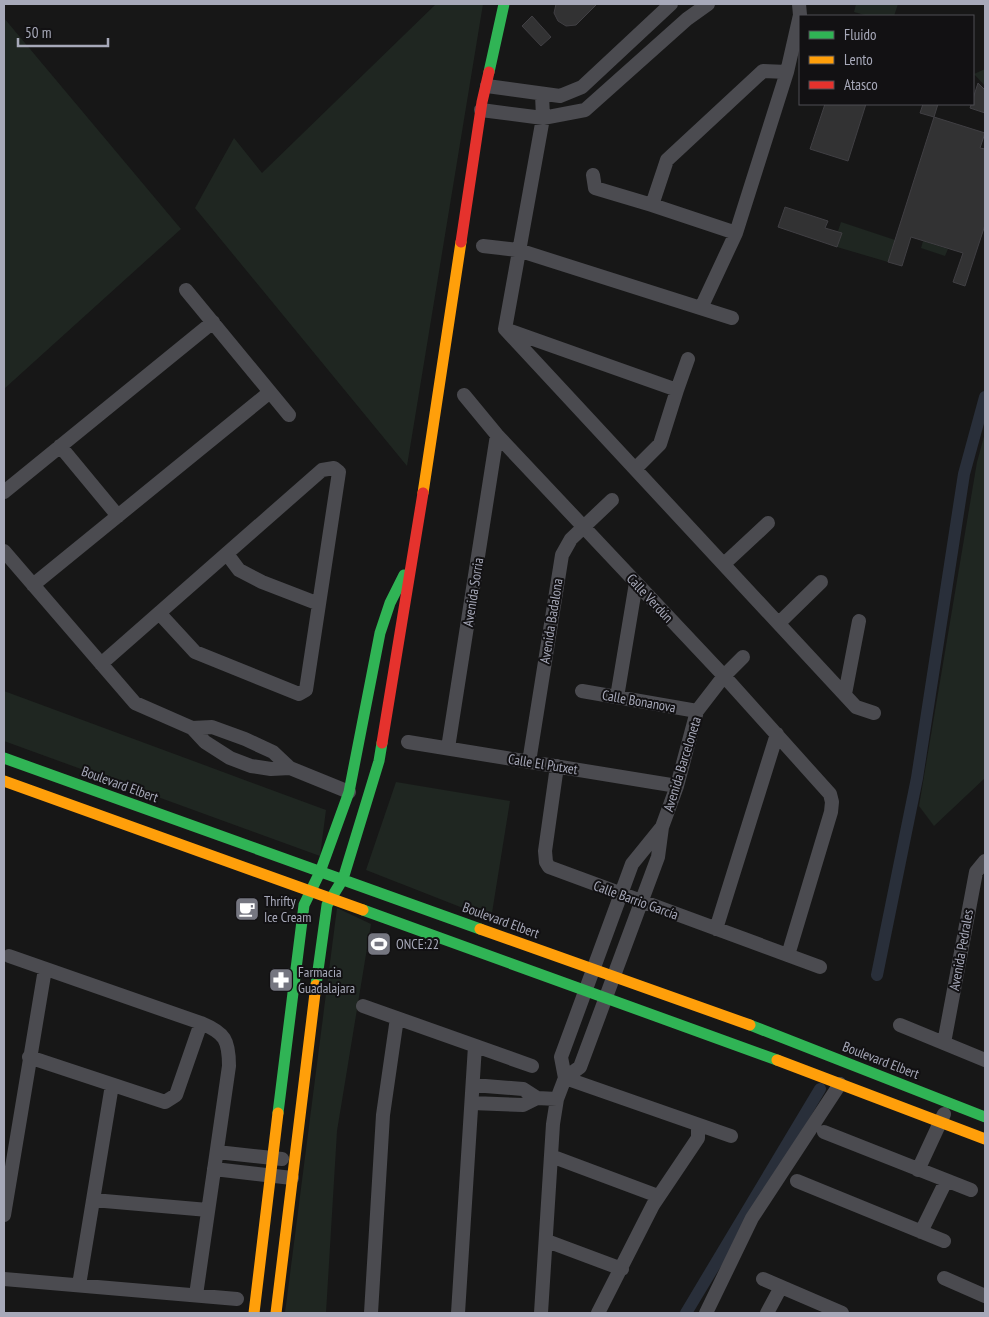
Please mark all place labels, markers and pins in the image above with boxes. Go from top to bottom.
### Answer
place label: Thrifty Ice Cream [264,892,311,926]
cafe icon: Thrifty Ice Cream [234,896,260,922]
sports icon: ONCE:22 [366,931,392,957]
place label: ONCE:22 [396,935,439,953]
place label: Farmacia Guadalajara [298,963,355,997]
pharmacy icon: Farmacia Guadalajara [268,967,294,993]

